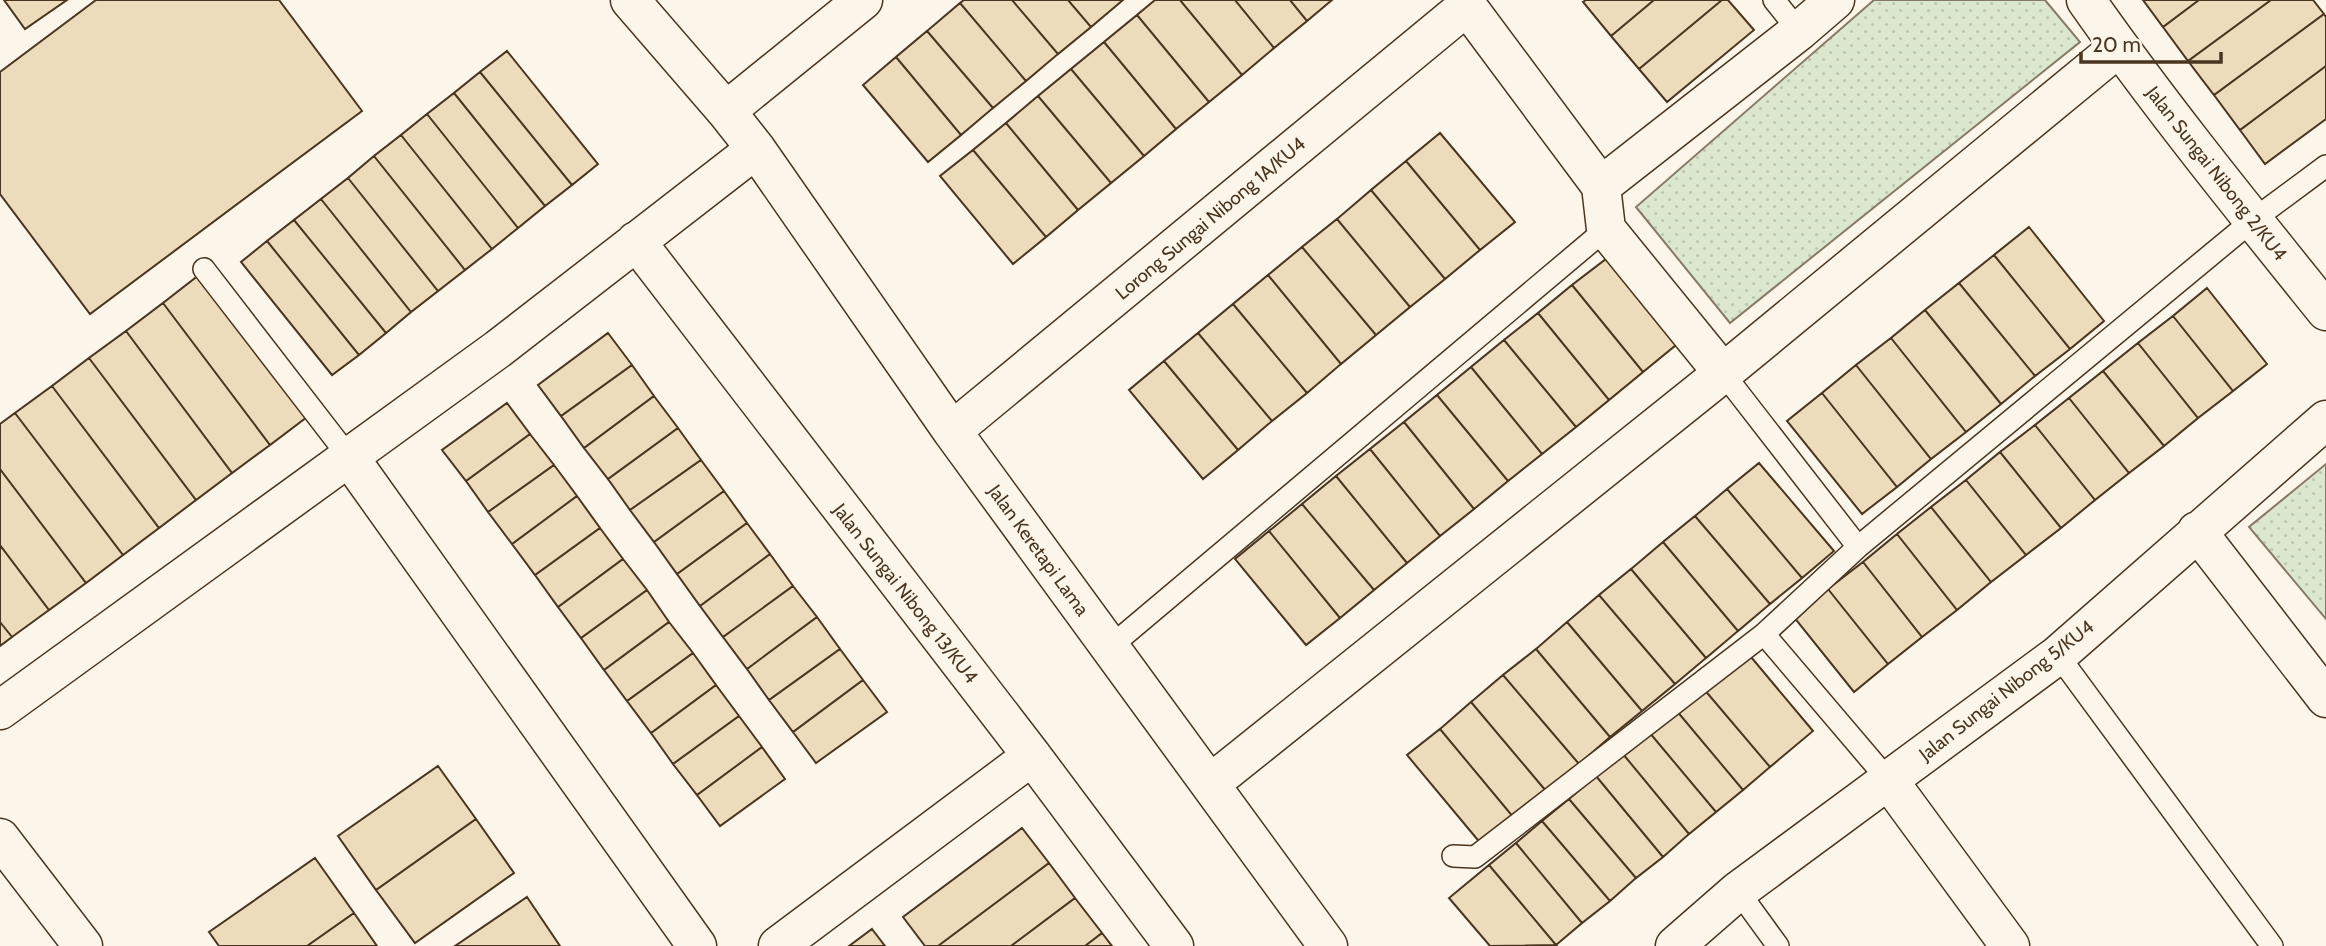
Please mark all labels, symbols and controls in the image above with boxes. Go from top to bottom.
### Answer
scale bar [2081,21,2221,65]
text: 20 m [2092,32,2141,57]
street label: Jalan Sungai Nibong 2/KU4 [2141,81,2292,265]
street label: Lorong Sungai Nibong 1A/KU4 [1111,132,1310,305]
street label: Jalan Keretapi Lama [983,479,1094,620]
street label: Jalan Sungai Nibong 13/KU4 [828,498,983,688]
street label: Jalan Sungai Nibong 5/KU4 [1914,615,2098,766]

